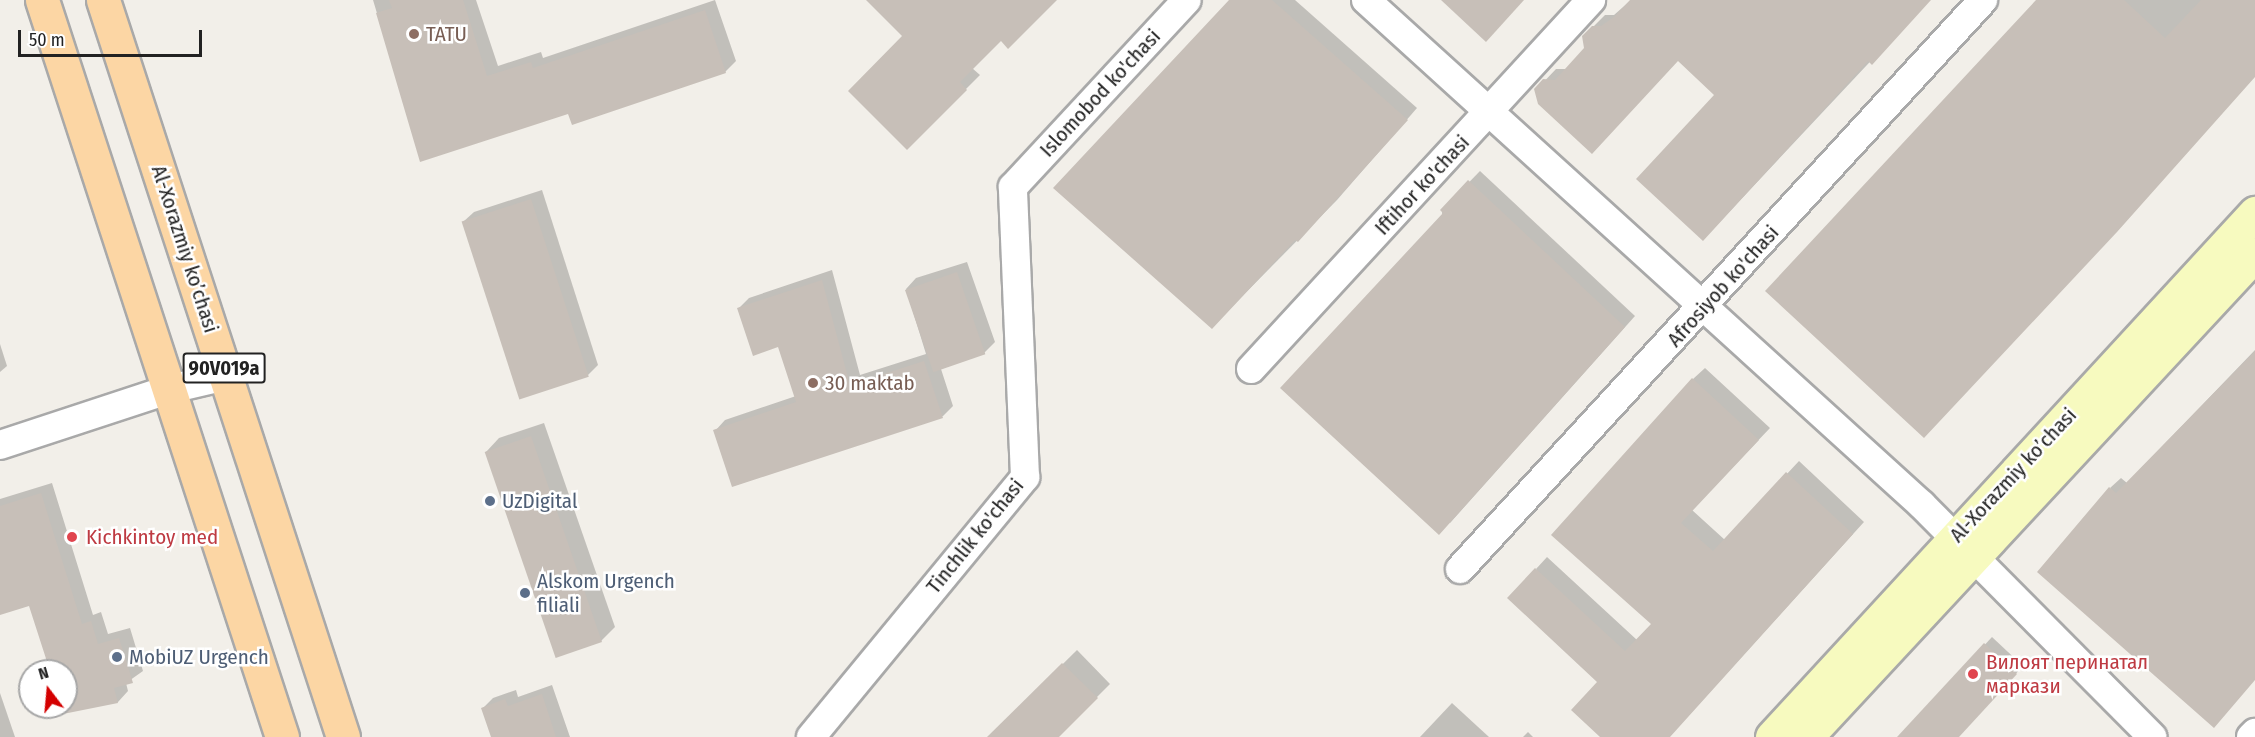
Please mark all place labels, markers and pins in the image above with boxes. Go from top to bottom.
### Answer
place label: TATU [426,21,467,47]
marker: TATU [407,27,421,41]
place label: 30 maktab [825,370,915,396]
marker: 30 maktab [806,376,820,390]
place label: UzDigital [502,488,577,514]
marker: UzDigital [483,494,497,508]
place label: Kichkintoy med [86,524,218,550]
marker: Kichkintoy med [63,528,81,546]
place label: Alskom Urgench filiali [537,568,675,618]
marker: Alskom Urgench filiali [518,586,532,600]
place label: MobiUZ Urgench [129,644,269,670]
place label: Вилоят перинатал маркази [1986,649,2148,699]
marker: MobiUZ Urgench [110,650,124,664]
marker: Вилоят перинатал маркази [1964,665,1982,683]

